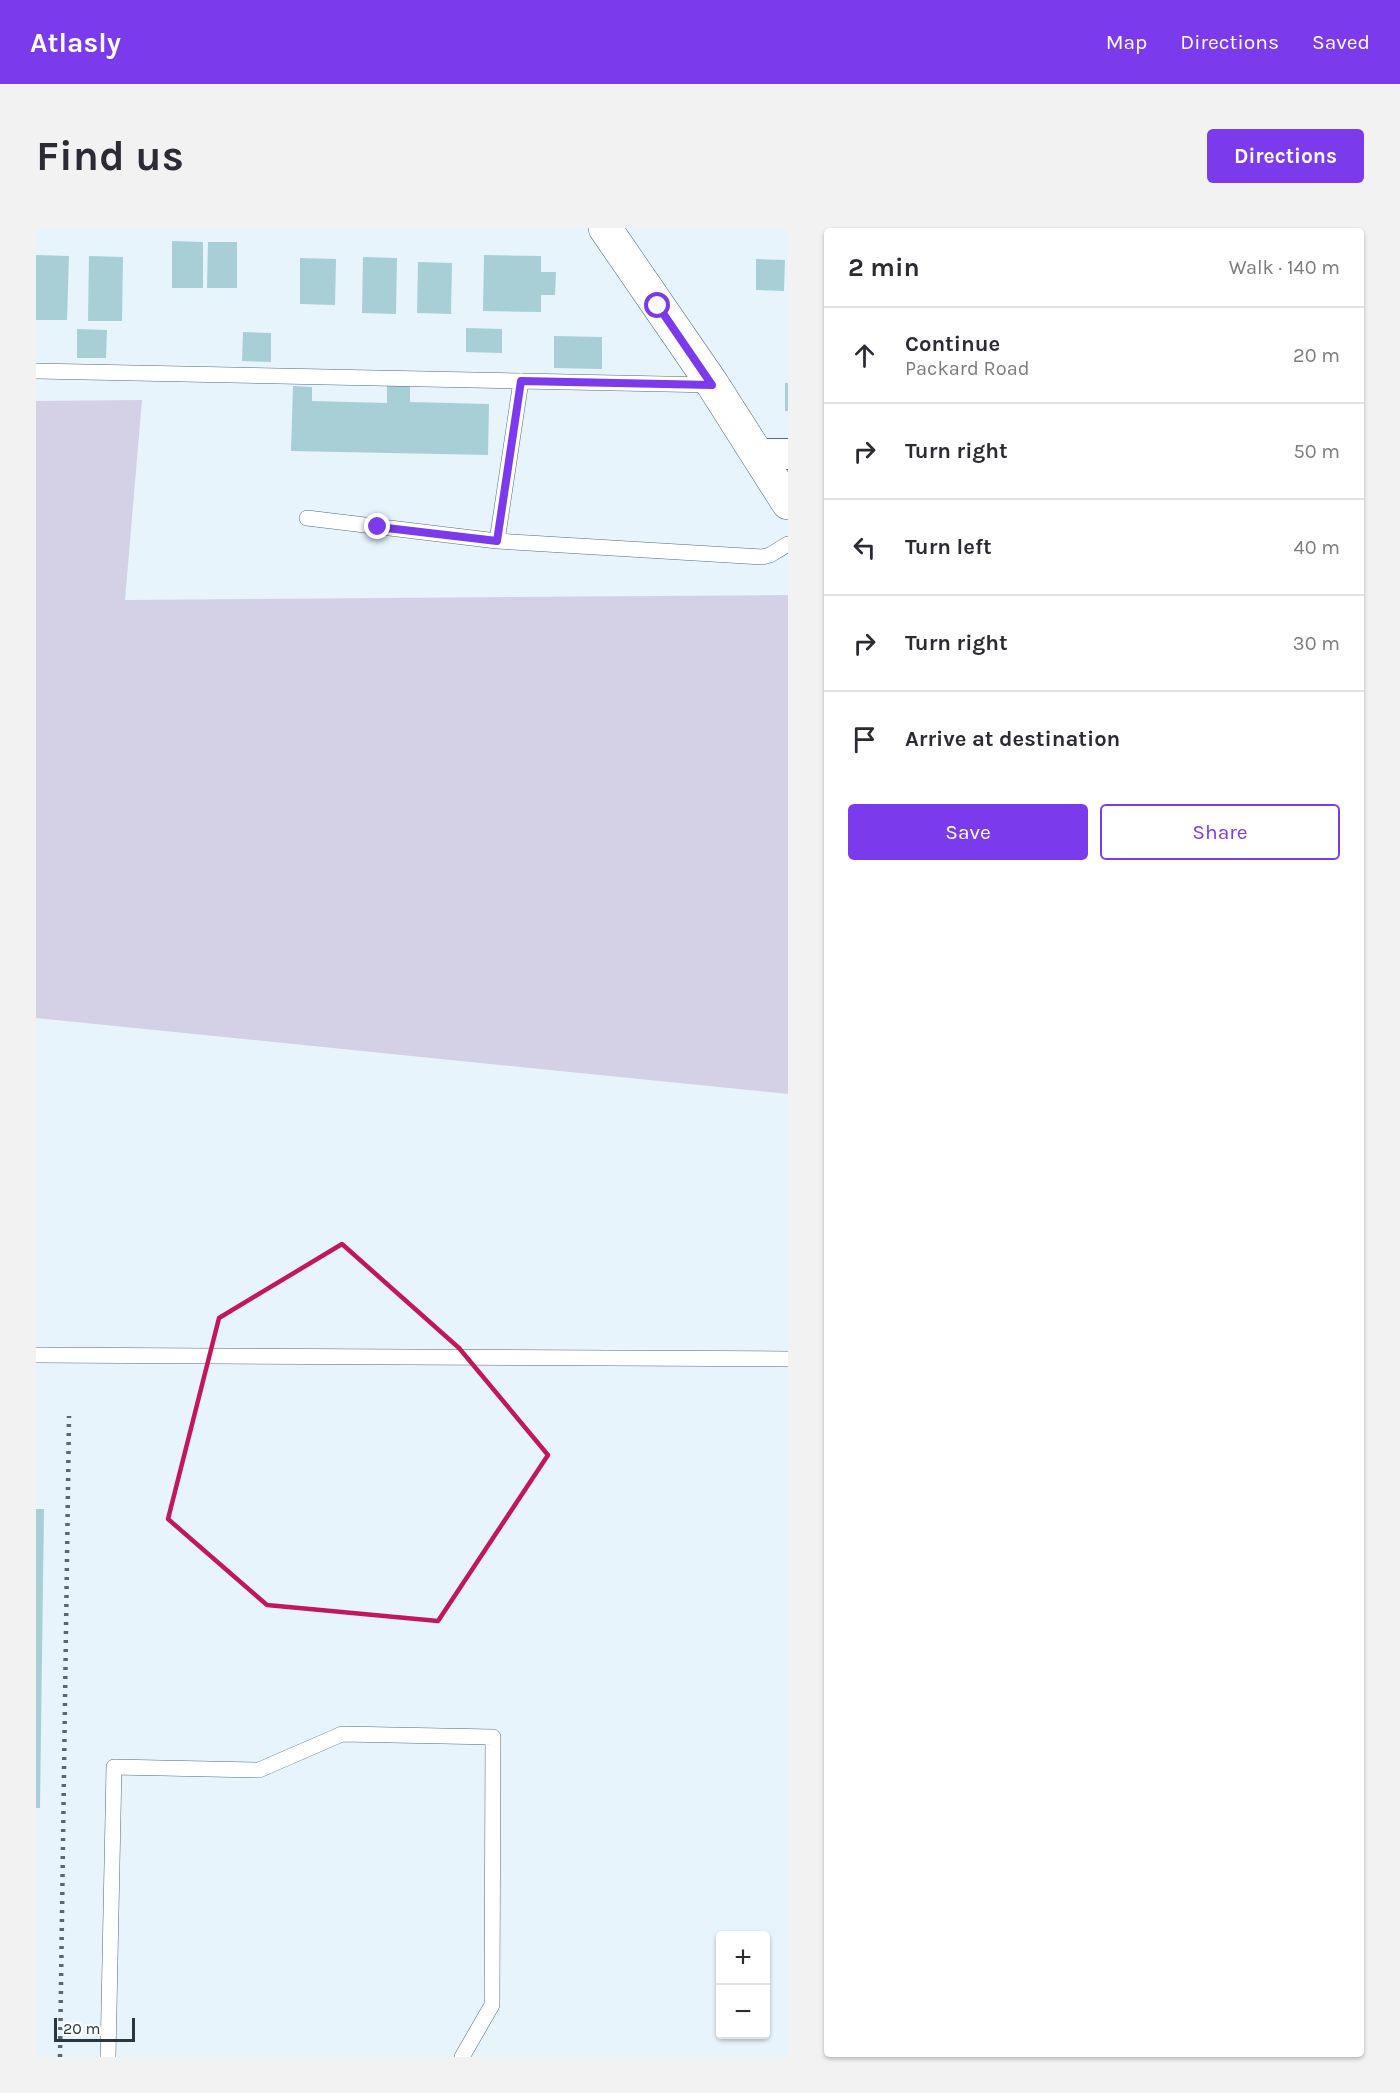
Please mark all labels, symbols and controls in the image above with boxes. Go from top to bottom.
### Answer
text: Atlasly [30,26,121,59]
text: Map [1106,30,1147,54]
text: Directions [1180,30,1279,54]
text: Saved [1312,30,1370,54]
button: Directions [1207,129,1364,183]
text: Find us [36,131,184,181]
text: 2 min [848,252,920,283]
text: Walk · 140 m [1229,256,1340,279]
route start [644,292,670,318]
text: Continue [905,331,1000,357]
icon: ahead [848,339,881,372]
text: 20 m [1293,344,1340,367]
text: Packard Road [905,357,1030,380]
icon: right [848,435,881,468]
text: Turn right [905,438,1008,464]
text: 50 m [1293,440,1340,463]
route end [364,513,390,539]
icon: left [848,531,881,564]
text: Turn left [905,534,992,560]
text: 40 m [1294,536,1340,559]
icon: right [848,627,881,660]
text: Turn right [905,630,1008,656]
text: 30 m [1293,632,1340,655]
icon: arrive [848,723,881,756]
text: Arrive at destination [905,726,1120,752]
button: Save [848,804,1088,860]
button: Share [1100,804,1340,860]
map controls [716,1931,770,2039]
button: + [716,1931,770,1985]
button: − [716,1985,770,2039]
scale bar [54,2015,135,2042]
text: 20 m [63,2019,101,2038]

